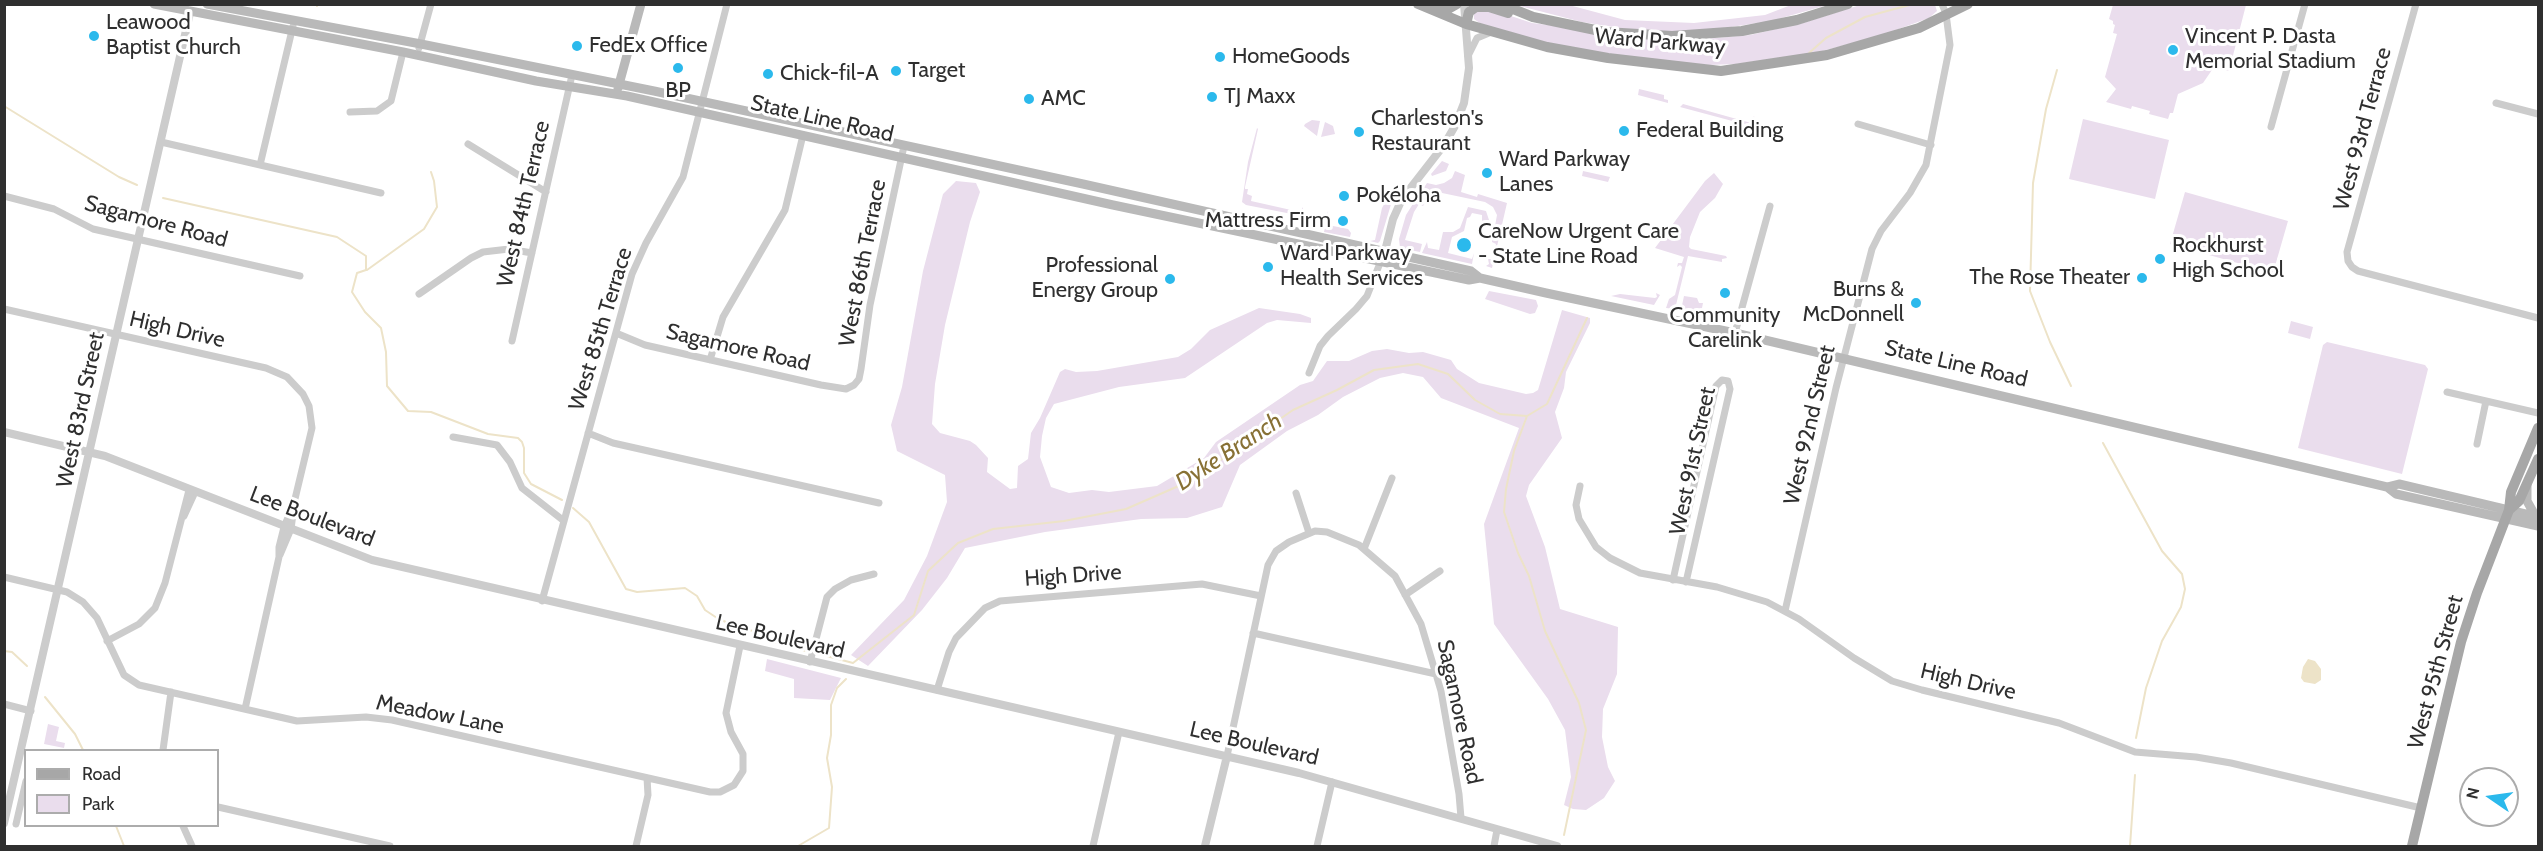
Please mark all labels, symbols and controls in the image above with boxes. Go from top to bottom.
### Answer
place label: Leawood Baptist Church [106,10,241,62]
street label: Ward Parkway [1594,23,1726,61]
place label: Vincent P. Dasta Memorial Stadium [2185,24,2356,76]
marker: Leawood Baptist Church [87,29,101,43]
place label: FedEx Office [589,33,707,59]
marker: FedEx Office [570,39,584,53]
marker: Vincent P. Dasta Memorial Stadium [2166,43,2180,57]
place label: HomeGoods [1232,44,1350,70]
street label: West 93rd Terrace [2329,45,2397,213]
marker: HomeGoods [1213,50,1227,64]
place label: Target [908,58,965,84]
marker: BP [671,61,685,75]
place label: Chick-fil-A [780,61,879,87]
marker: Target [889,64,903,78]
marker: Chick-fil-A [761,67,775,81]
place label: BP [665,78,691,104]
place label: TJ Maxx [1224,84,1295,110]
place label: AMC [1041,86,1086,112]
street label: State Line Road [748,90,896,148]
marker: TJ Maxx [1205,90,1219,104]
marker: AMC [1022,92,1036,106]
place label: Charleston's Restaurant [1371,106,1483,158]
street label: West 84th Terrace [492,118,556,290]
place label: Federal Building [1636,118,1783,144]
marker: Federal Building [1617,124,1631,138]
marker: Charleston's Restaurant [1352,125,1366,139]
place label: Ward Parkway Lanes [1499,147,1630,198]
marker: Ward Parkway Lanes [1480,166,1494,180]
street label: West 86th Terrace [834,177,892,349]
place label: Pokéloha [1356,183,1441,209]
marker: Pokéloha [1337,189,1351,203]
street label: Sagamore Road [82,190,230,254]
place label: Mattress Firm [1205,208,1331,234]
marker: Mattress Firm [1336,214,1350,228]
place label: CareNow Urgent Care - State Line Road [1478,219,1679,270]
place label: Rockhurst High School [2172,233,2284,284]
marker: CareNow Urgent Care - State Line Road [1455,236,1473,254]
place label: Ward Parkway Health Services [1280,241,1423,292]
street label: West 85th Terrace [564,244,638,414]
marker: Rockhurst High School [2153,252,2167,266]
place label: Professional Energy Group [1031,253,1158,304]
marker: Ward Parkway Health Services [1261,260,1275,274]
place label: The Rose Theater [1969,265,2130,291]
marker: The Rose Theater [2135,271,2149,285]
marker: Professional Energy Group [1163,272,1177,286]
place label: Burns & McDonnell [1802,277,1904,328]
marker: Community Carelink [1718,286,1732,300]
marker: Burns & McDonnell [1909,296,1923,310]
place label: Community Carelink [1670,303,1780,354]
street label: High Drive [127,306,227,354]
street label: Sagamore Road [663,319,813,377]
street label: West 83rd Street [52,330,110,490]
street label: State Line Road [1882,335,2030,393]
street label: West 92nd Street [1779,343,1841,507]
street label: West 91st Street [1664,385,1722,537]
water label: Dyke Branch [1170,407,1288,497]
street label: Lee Boulevard [246,481,378,553]
street label: High Drive [1024,559,1122,593]
street label: West 95th Street [2403,592,2469,752]
street label: Lee Boulevard [713,609,847,665]
street label: Sagamore Road [1431,637,1487,787]
street label: High Drive [1918,658,2018,706]
street label: Meadow Lane [374,690,506,740]
street label: Lee Boulevard [1187,716,1321,772]
legend [24,749,219,827]
text: Road [82,763,121,785]
north arrow [2459,767,2519,827]
text: N [2462,786,2483,801]
text: Park [82,793,114,815]

